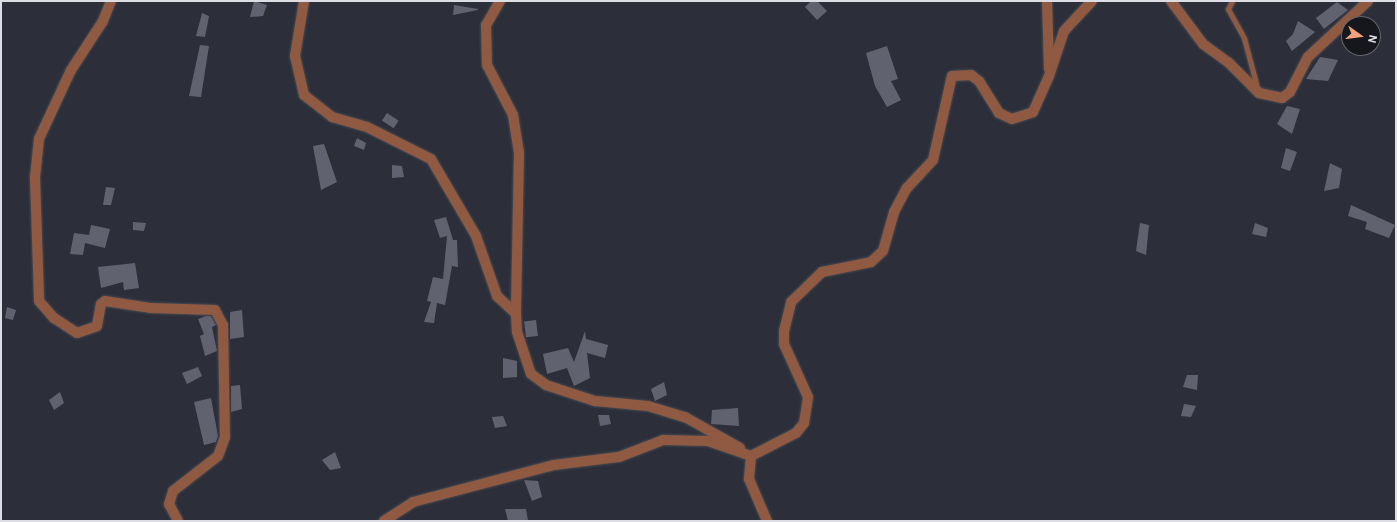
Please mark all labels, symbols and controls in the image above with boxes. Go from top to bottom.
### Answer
north arrow [1341,16,1381,56]
text: N [1365,33,1379,44]

